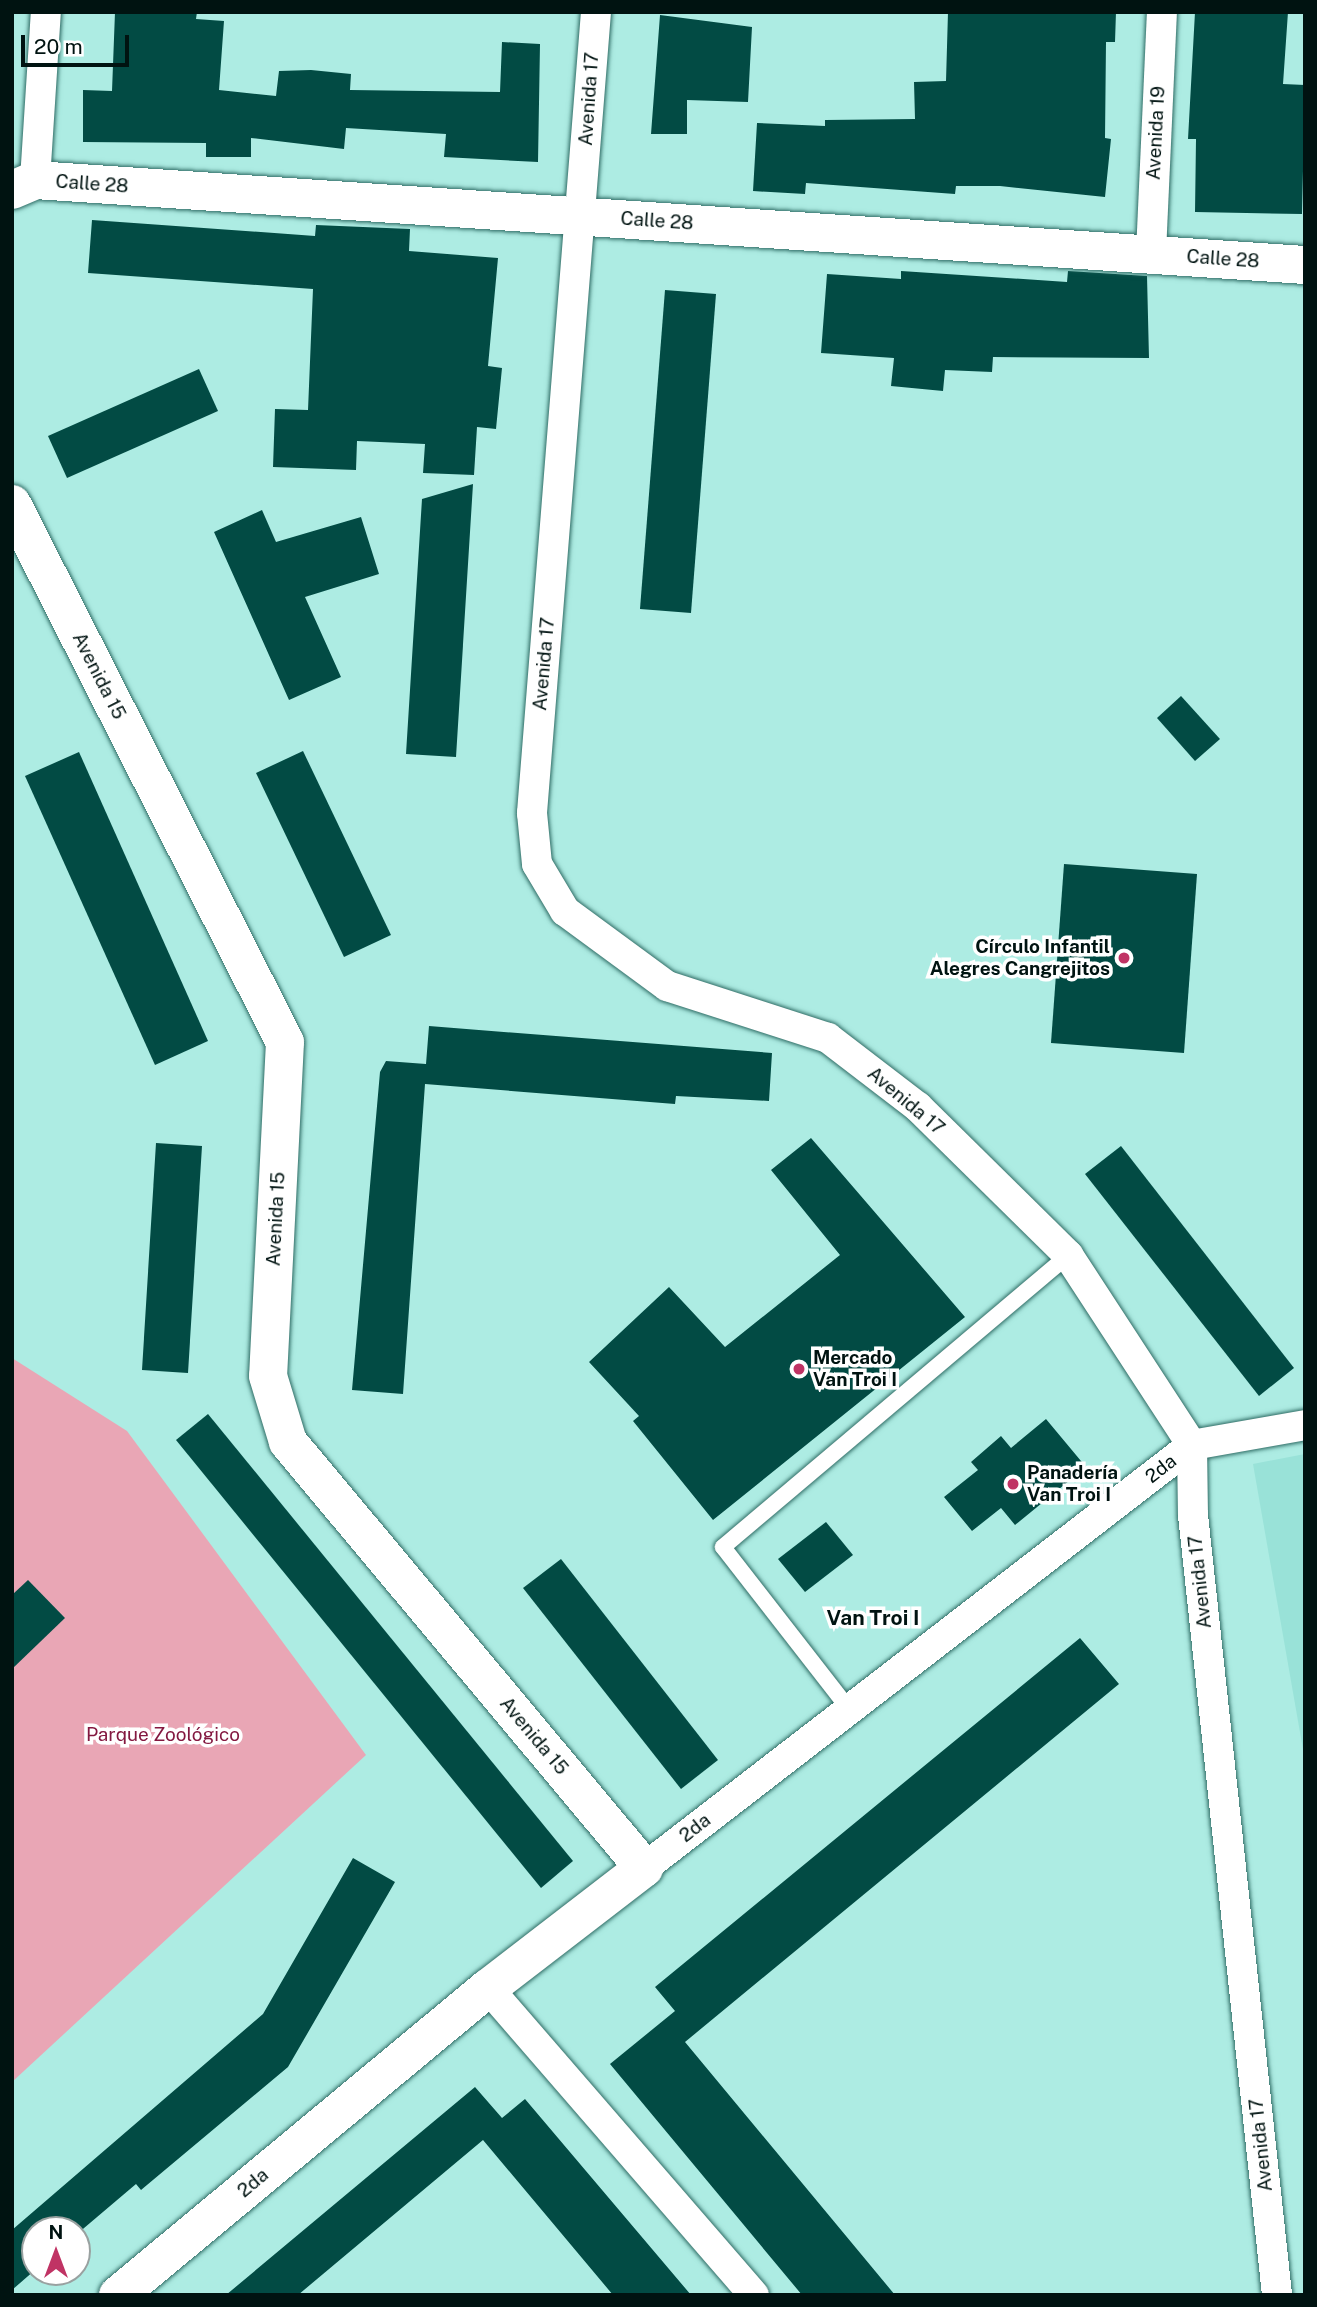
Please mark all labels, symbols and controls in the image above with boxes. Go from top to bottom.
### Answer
scale bar [24,21,133,65]
text: 20 m [34,34,83,59]
street label: Avenida 17 [574,51,604,147]
street label: Avenida 19 [1142,85,1170,181]
street label: Calle 28 [55,170,129,198]
street label: Calle 28 [620,207,694,235]
street label: Calle 28 [1186,245,1260,273]
street label: Avenida 17 [529,616,559,712]
street label: Avenida 15 [67,629,131,723]
place label: Círculo Infantil Alegres Cangrejitos [929,936,1110,980]
marker: Círculo Infantil Alegres Cangrejitos [1116,950,1132,966]
street label: Avenida 17 [863,1062,949,1140]
street label: Avenida 15 [262,1171,290,1267]
place label: Mercado Van Troi I [813,1347,897,1391]
marker: Mercado Van Troi I [791,1361,807,1377]
street label: 2da [1141,1450,1181,1488]
place label: Panadería Van Troi I [1027,1462,1118,1506]
marker: Panadería Van Troi I [1005,1476,1021,1492]
street label: Avenida 17 [1184,1534,1216,1630]
district label: Van Troi I [827,1605,919,1631]
street label: Avenida 15 [495,1692,573,1780]
park label: Parque Zoológico [86,1724,240,1746]
street label: 2da [675,1809,715,1847]
street label: Avenida 17 [1245,2097,1277,2193]
street label: 2da [233,2164,273,2202]
north arrow [21,2216,91,2286]
text: N [49,2221,63,2243]

